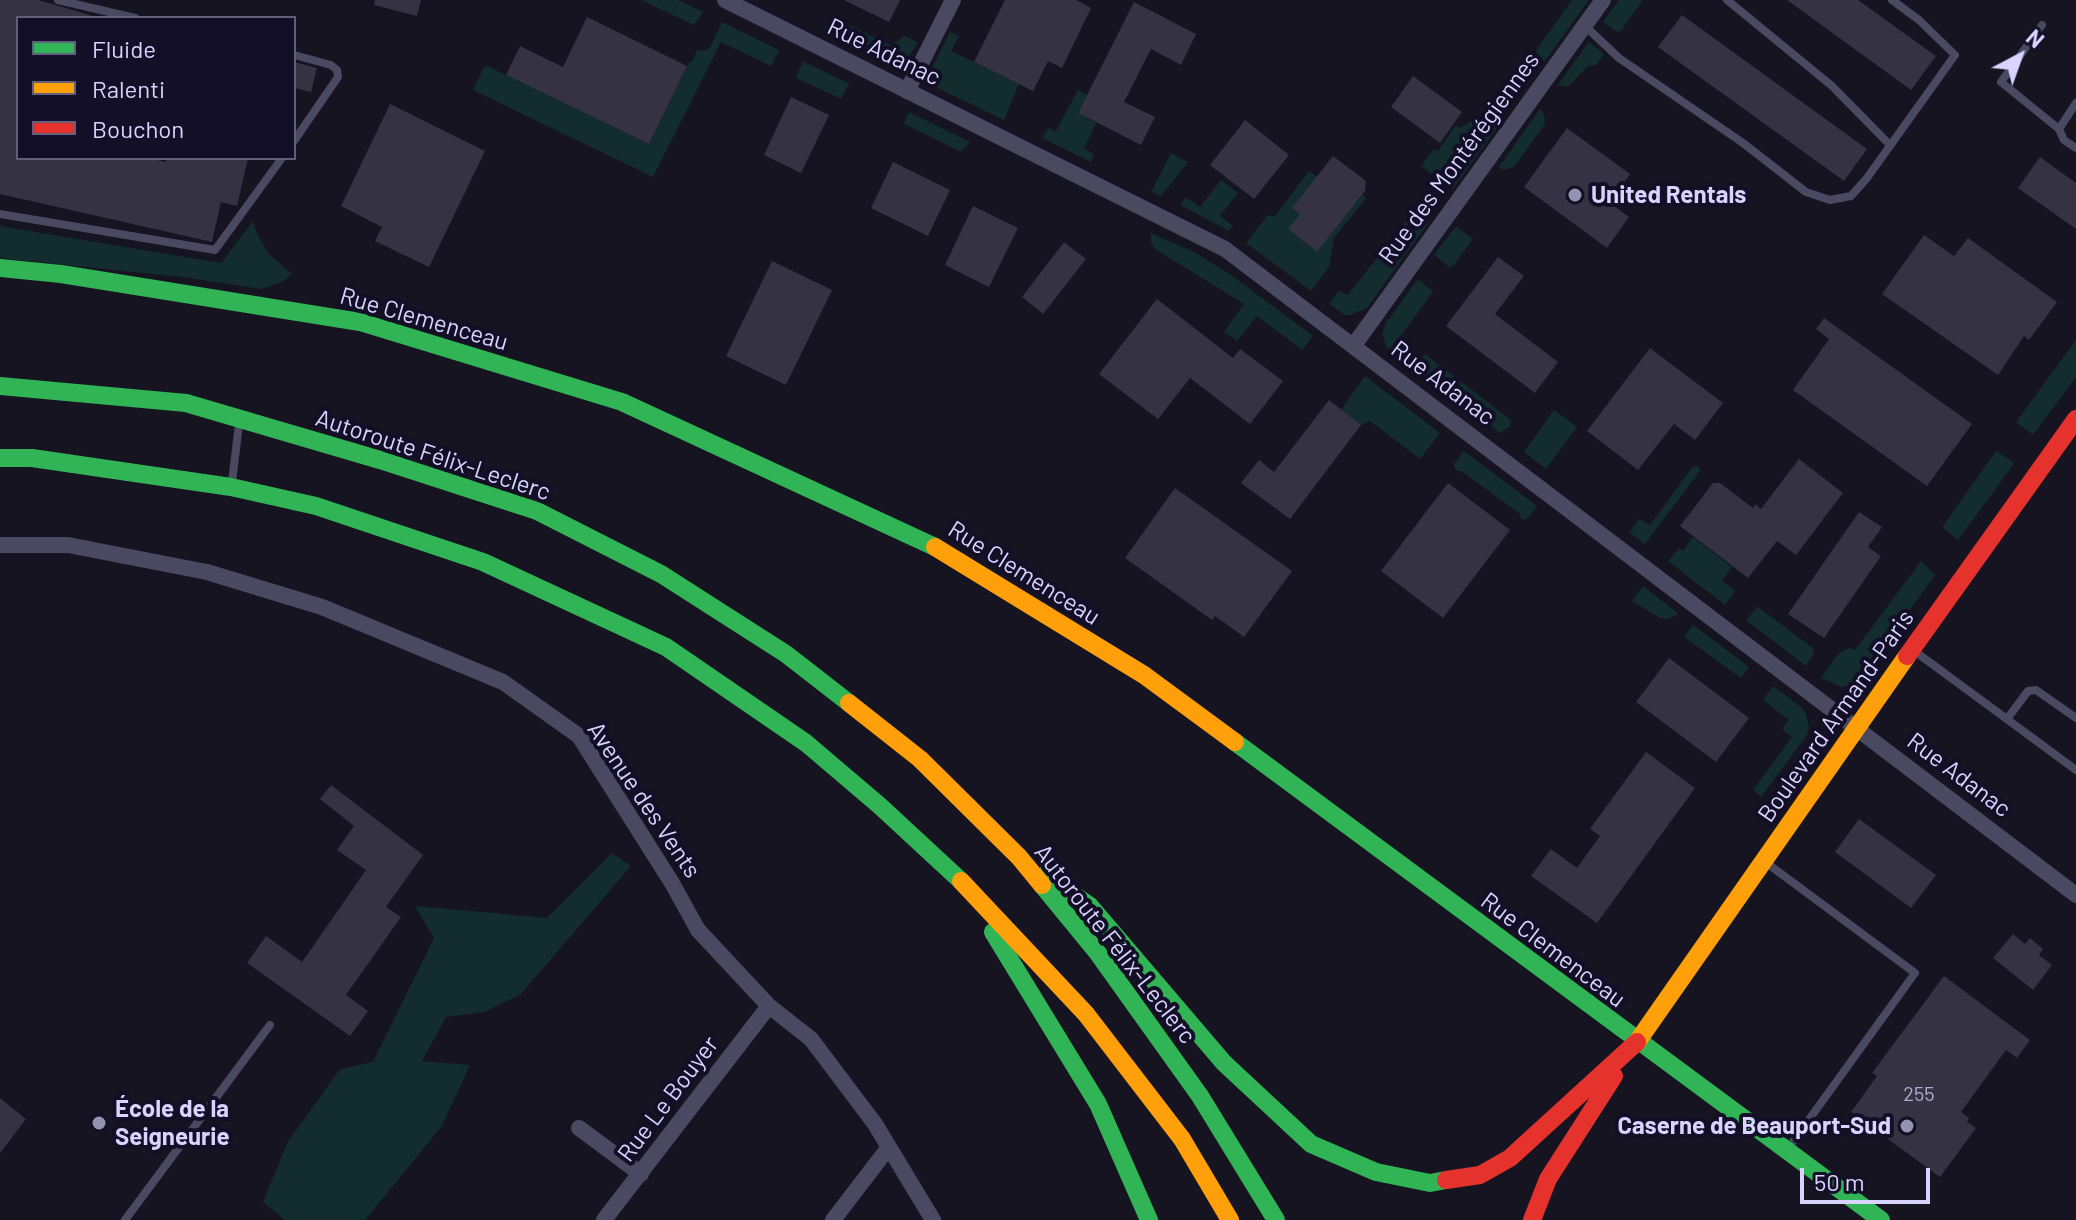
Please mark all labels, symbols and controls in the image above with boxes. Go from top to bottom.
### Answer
street label: Rue Adanac [823,12,945,92]
legend [16,16,296,160]
north arrow [1980,16,2060,96]
text: N [2022,23,2050,52]
text: Fluide [92,34,156,63]
street label: Rue des Montérégiennes [1373,47,1545,269]
text: Ralenti [92,74,165,103]
text: Bouchon [92,114,184,143]
place label: United Rentals [1591,181,1746,209]
marker: United Rentals [1566,186,1584,204]
street label: Rue Clemenceau [337,281,511,357]
street label: Rue Adanac [1385,335,1501,431]
street label: Autoroute Félix-Leclerc [312,403,554,507]
street label: Rue Clemenceau [943,515,1105,631]
street label: Boulevard Armand-Paris [1752,604,1920,828]
street label: Avenue des Vents [581,716,707,884]
street label: Rue Adanac [1901,727,2017,823]
street label: Autoroute Félix-Leclerc [1028,839,1202,1049]
street label: Rue Clemenceau [1475,886,1631,1014]
street label: Rue Le Bouyer [612,1031,724,1167]
house number: 255 [1903,1082,1935,1106]
place label: École de la Seigneurie [115,1095,230,1151]
place label: Caserne de Beauport-Sud [1617,1112,1891,1140]
marker: École de la Seigneurie [90,1114,108,1132]
marker: Caserne de Beauport-Sud [1898,1117,1916,1135]
scale bar [1804,1152,1934,1202]
text: 50 m [1814,1167,1865,1196]

